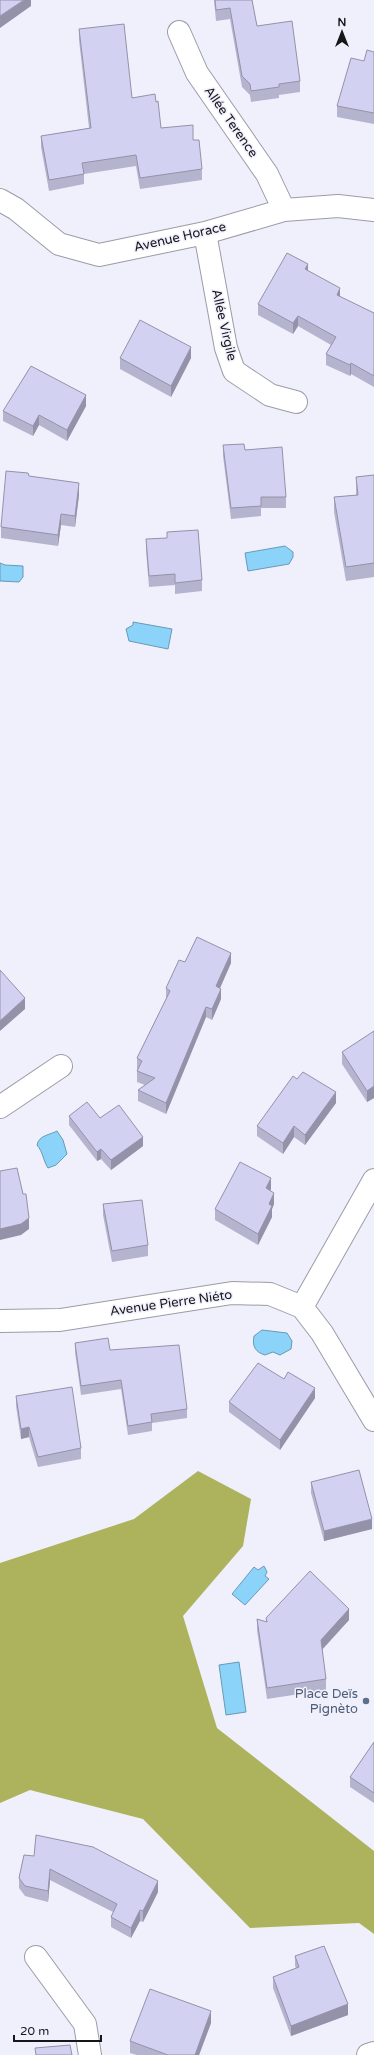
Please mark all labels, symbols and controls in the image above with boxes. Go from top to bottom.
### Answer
north arrow [322,12,362,52]
text: N [338,16,346,29]
street label: Allée Terence [201,83,261,161]
street label: Avenue Horace [132,219,228,255]
street label: Allée Virgile [208,288,240,362]
street label: Avenue Pierre Niéto [109,1286,233,1320]
place label: Place Deïs Pignèto [295,1686,358,1717]
marker: Place Deïs Pignèto [361,1696,371,1706]
scale bar [14,2017,101,2043]
text: 20 m [20,2024,49,2038]

